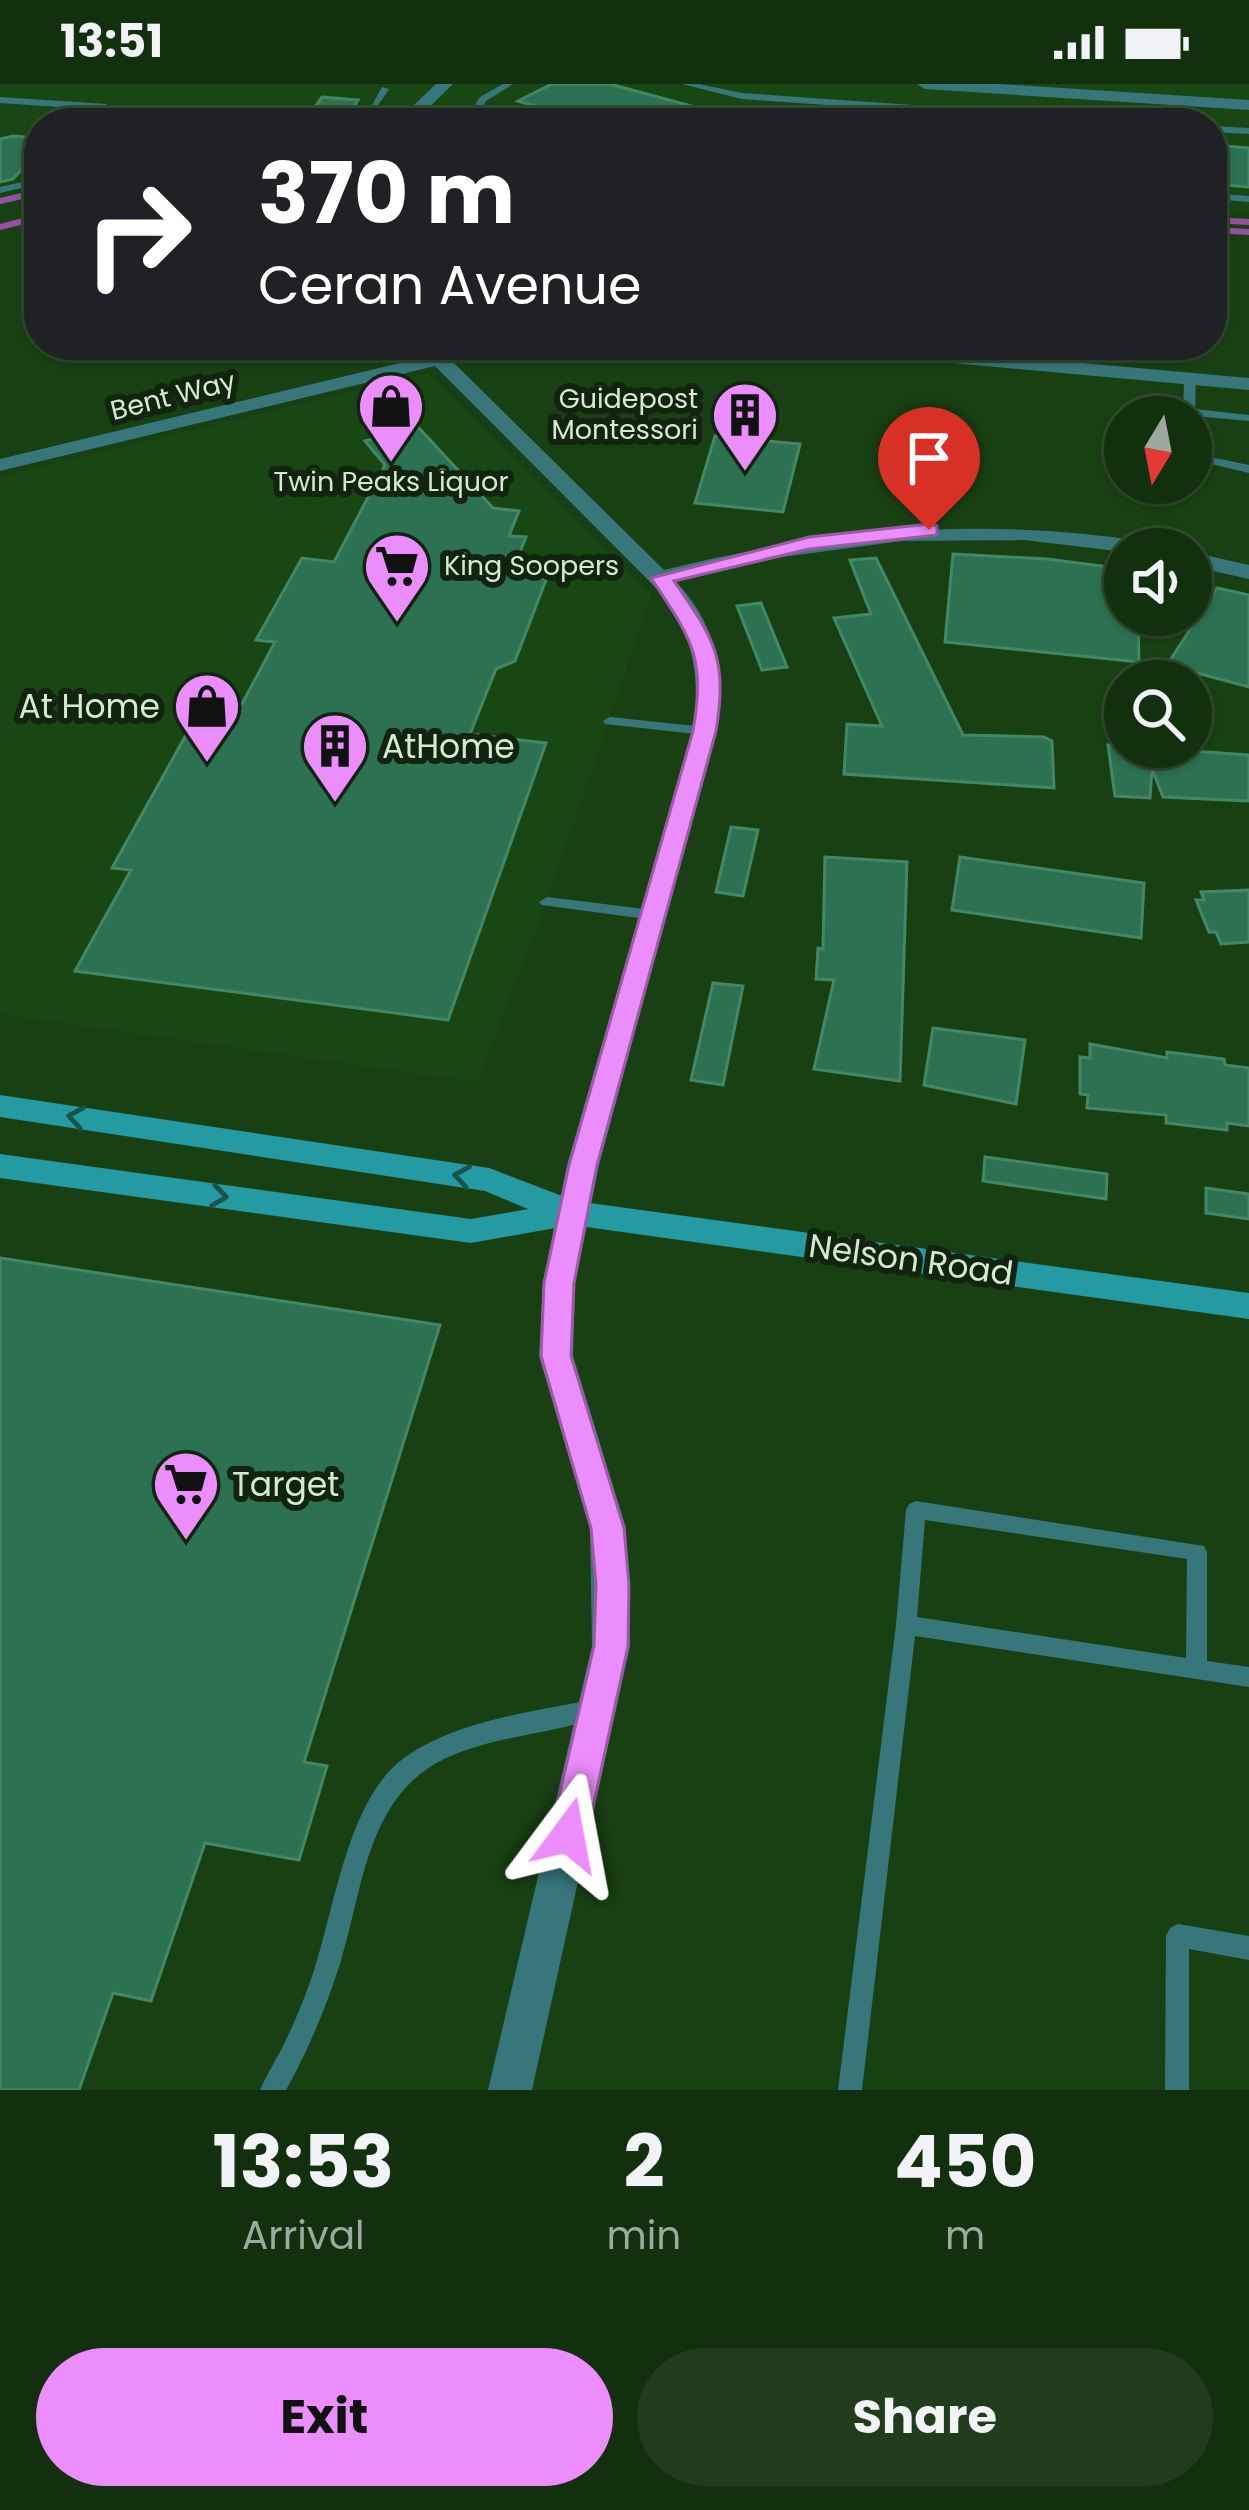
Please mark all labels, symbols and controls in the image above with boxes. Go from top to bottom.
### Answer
text: 13:51 [60,10,163,73]
text: 370 m [258,135,515,252]
icon: right [60,156,216,312]
text: Ceran Avenue [258,247,642,323]
street label: Bent Way [107,362,239,429]
shop icon: Twin Peaks Liquor [356,371,426,465]
place label: Guidepost Montessori [551,380,698,448]
building icon: Guidepost Montessori [710,380,780,474]
north arrow [1104,396,1212,504]
map controls [1104,396,1212,768]
pin [878,407,980,530]
icon: arrive [896,425,962,491]
place label: Twin Peaks Liquor [274,463,508,500]
button: sound [1104,528,1212,636]
supermarket icon: King Soopers [362,531,432,625]
place label: King Soopers [444,547,619,584]
button: search [1104,660,1212,768]
shop icon: At Home [172,671,242,765]
place label: At Home [19,683,160,730]
building icon: AtHome [300,711,370,805]
place label: AtHome [382,723,515,770]
one-way arrow [66,1105,86,1131]
one-way arrow [452,1164,472,1189]
one-way arrow [209,1182,229,1208]
street label: Nelson Road [806,1222,1016,1297]
supermarket icon: Target [151,1449,221,1543]
place label: Target [232,1461,339,1508]
position arrow [505,1772,631,1898]
text: 13:53 [213,2111,394,2212]
text: 2 [623,2111,665,2212]
text: 450 [894,2111,1036,2212]
text: Arrival [242,2208,365,2263]
text: min [607,2208,681,2263]
text: m [945,2208,985,2263]
button: Exit [36,2348,613,2486]
button: Share [637,2348,1213,2486]

